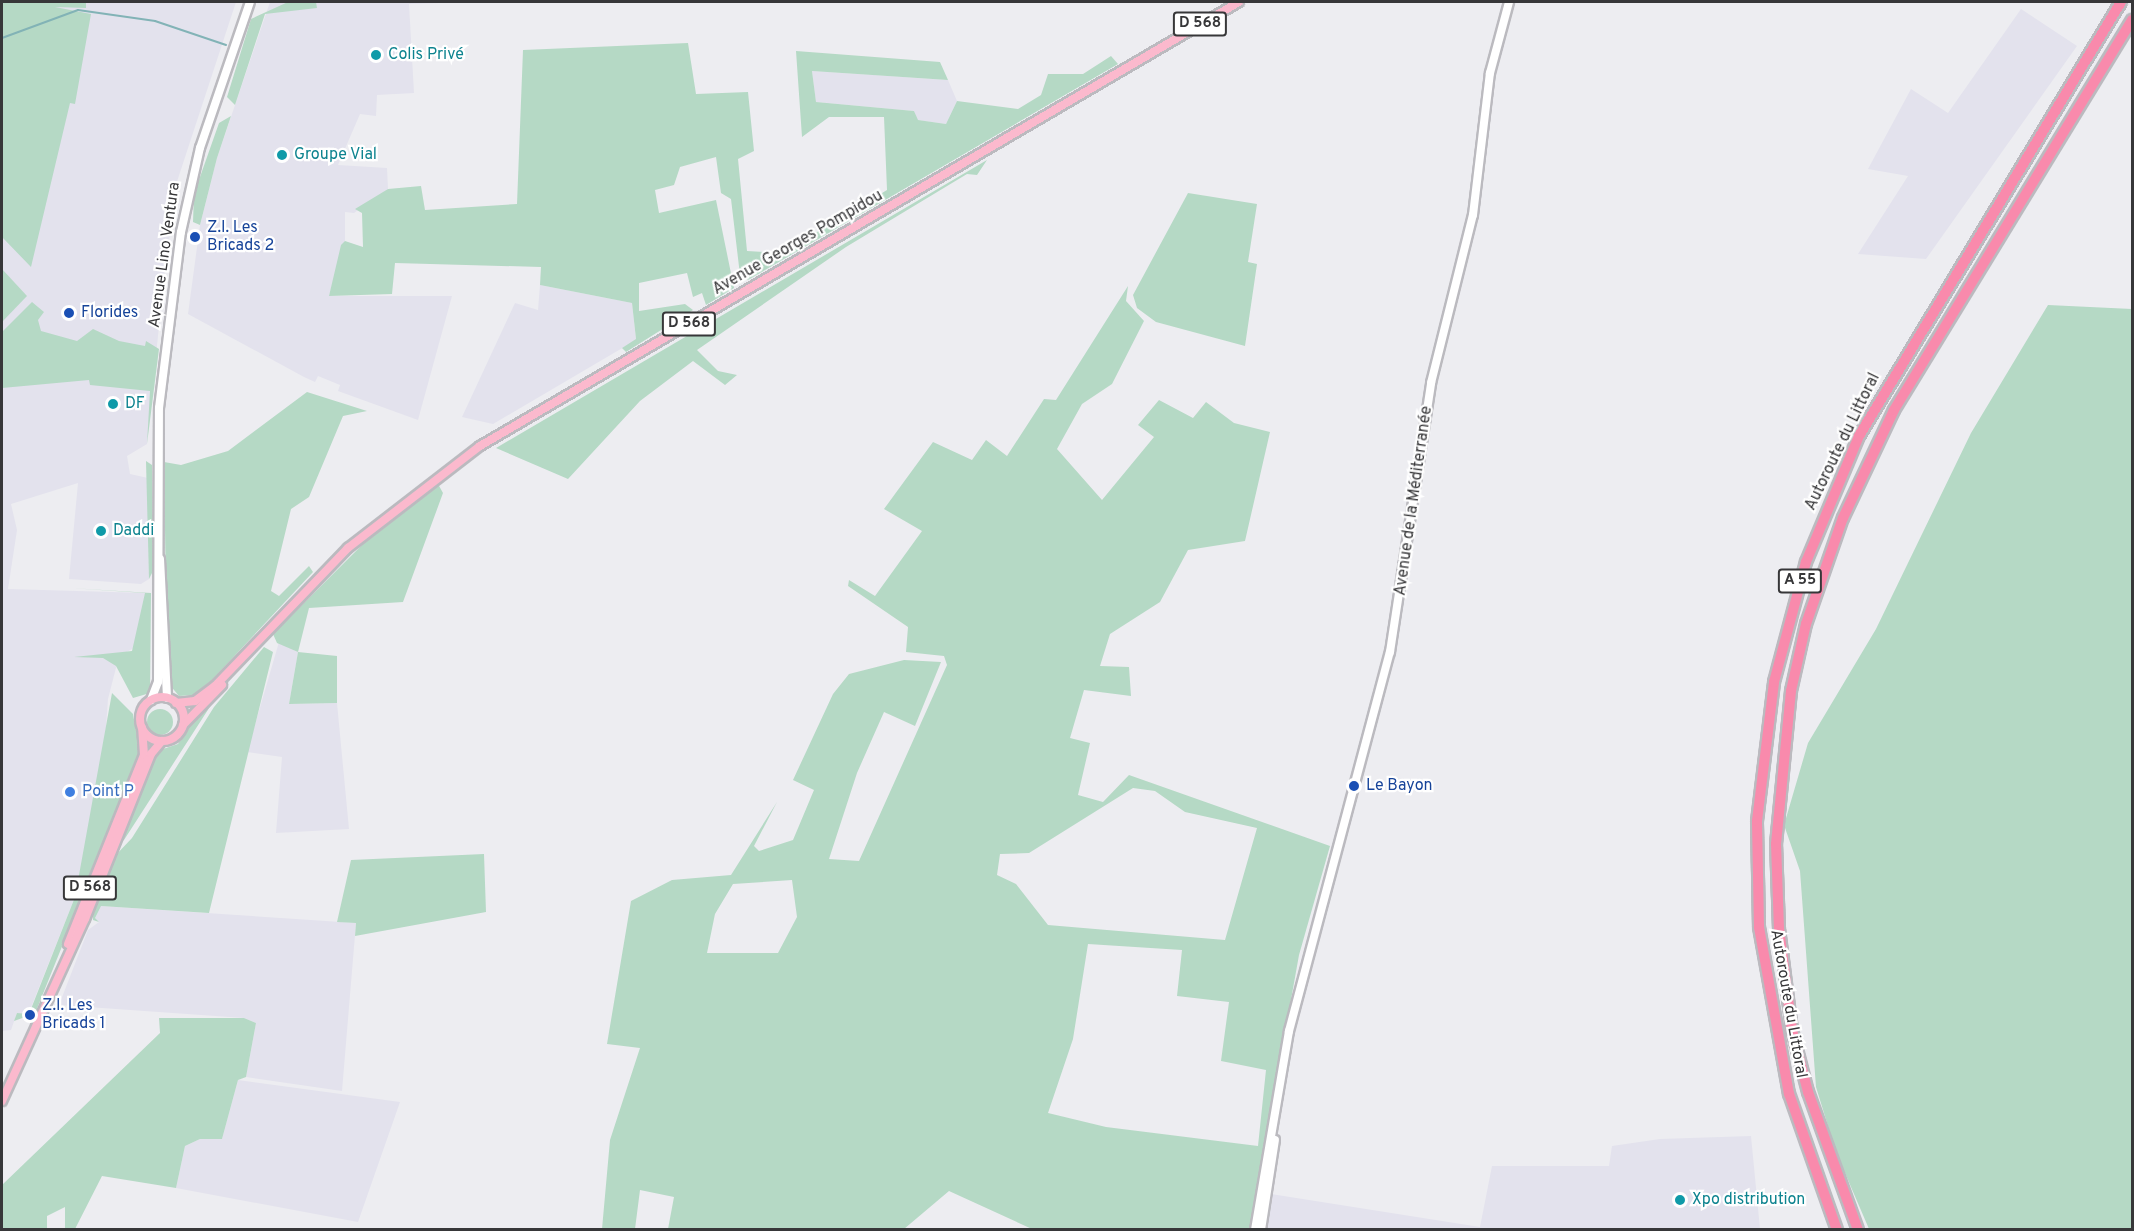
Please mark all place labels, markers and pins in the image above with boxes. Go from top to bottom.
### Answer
place label: Colis Privé [388,45,464,65]
marker: Colis Privé [369,48,383,62]
place label: Groupe Vial [294,145,378,165]
marker: Groupe Vial [275,148,289,162]
place label: Z.I. Les Bricads 2 [207,218,274,256]
marker: Z.I. Les Bricads 2 [188,230,202,244]
place label: Florides [81,303,138,323]
marker: Florides [62,306,76,320]
place label: DF [125,394,145,414]
marker: DF [106,397,120,411]
place label: Daddi [113,521,154,541]
marker: Daddi [94,524,108,538]
place label: Le Bayon [1366,776,1433,796]
marker: Le Bayon [1347,779,1361,793]
place label: Point P [82,782,134,802]
marker: Point P [63,785,77,799]
place label: Z.I. Les Bricads 1 [42,996,105,1034]
marker: Z.I. Les Bricads 1 [23,1008,37,1022]
place label: Xpo distribution [1692,1190,1805,1210]
marker: Xpo distribution [1673,1193,1687,1207]

